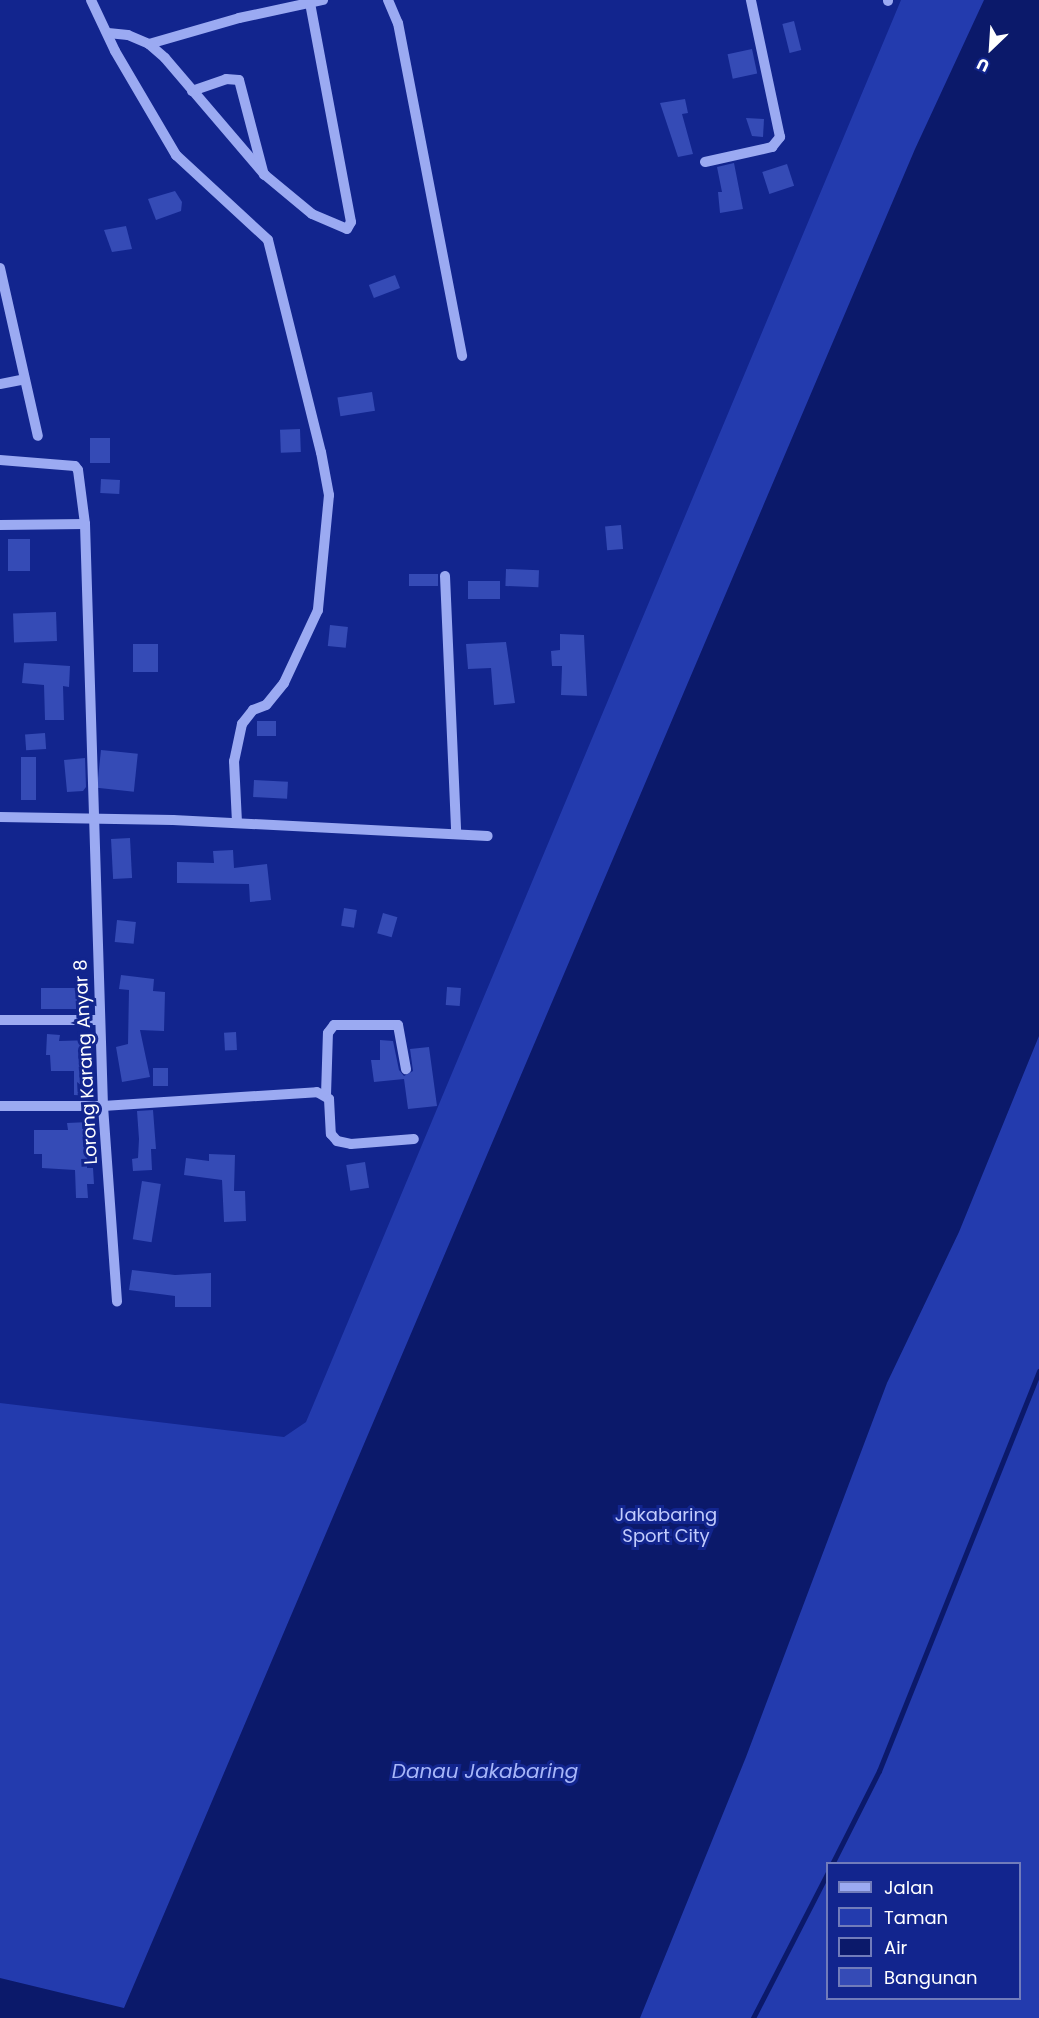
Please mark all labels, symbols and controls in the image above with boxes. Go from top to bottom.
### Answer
north arrow [961,18,1021,78]
text: U [973,52,993,78]
street label: Lorong Karang Anyar 8 [70,959,102,1165]
park label: Jakabaring Sport City [615,1505,717,1547]
water label: Danau Jakabaring [392,1759,578,1783]
legend [826,1862,1021,2000]
text: Jalan [884,1875,934,1900]
text: Taman [884,1905,948,1930]
text: Air [884,1935,907,1960]
text: Bangunan [884,1965,978,1990]

